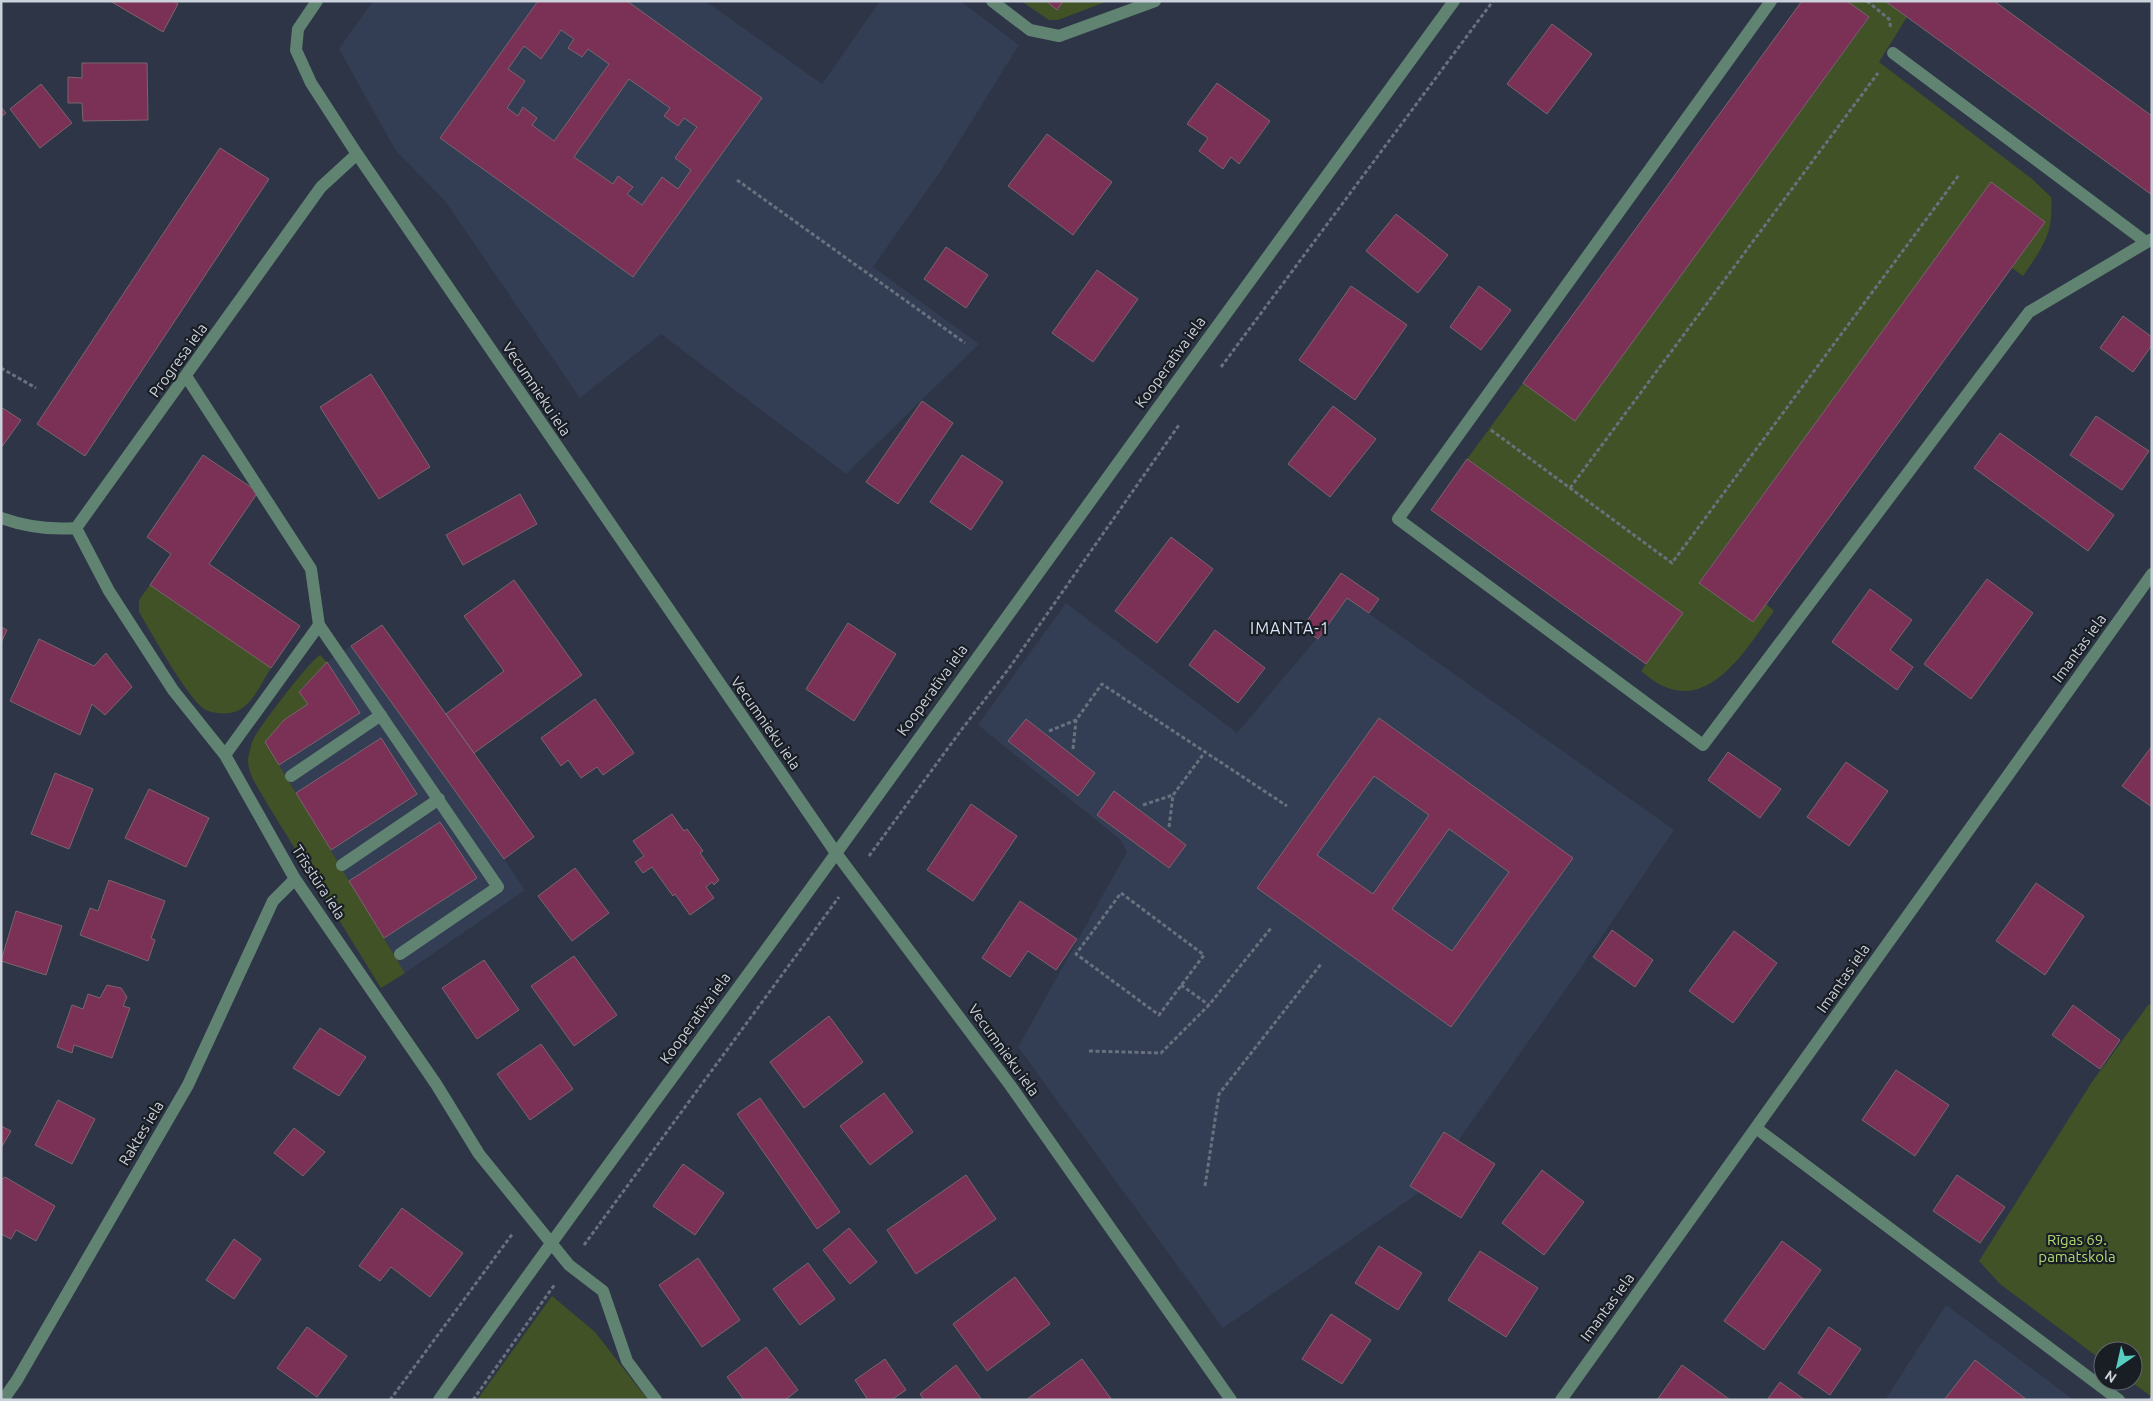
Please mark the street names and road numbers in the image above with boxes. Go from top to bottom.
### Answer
street label: Kooperatīva iela [1131,313,1209,411]
street label: Progresa iela [145,320,211,400]
street label: Vecumnieku iela [499,339,575,439]
street label: Imantas iela [2049,611,2109,685]
street label: Kooperatīva iela [893,641,971,739]
street label: Vecumnieku iela [728,673,804,773]
street label: Trīsstūra iela [289,842,349,922]
street label: Imantas iela [1813,940,1873,1016]
street label: Kooperatīva iela [656,969,734,1067]
street label: Vecumnieku iela [965,1001,1043,1099]
street label: Raktes iela [115,1098,167,1168]
street label: Imantas iela [1577,1270,1637,1344]

